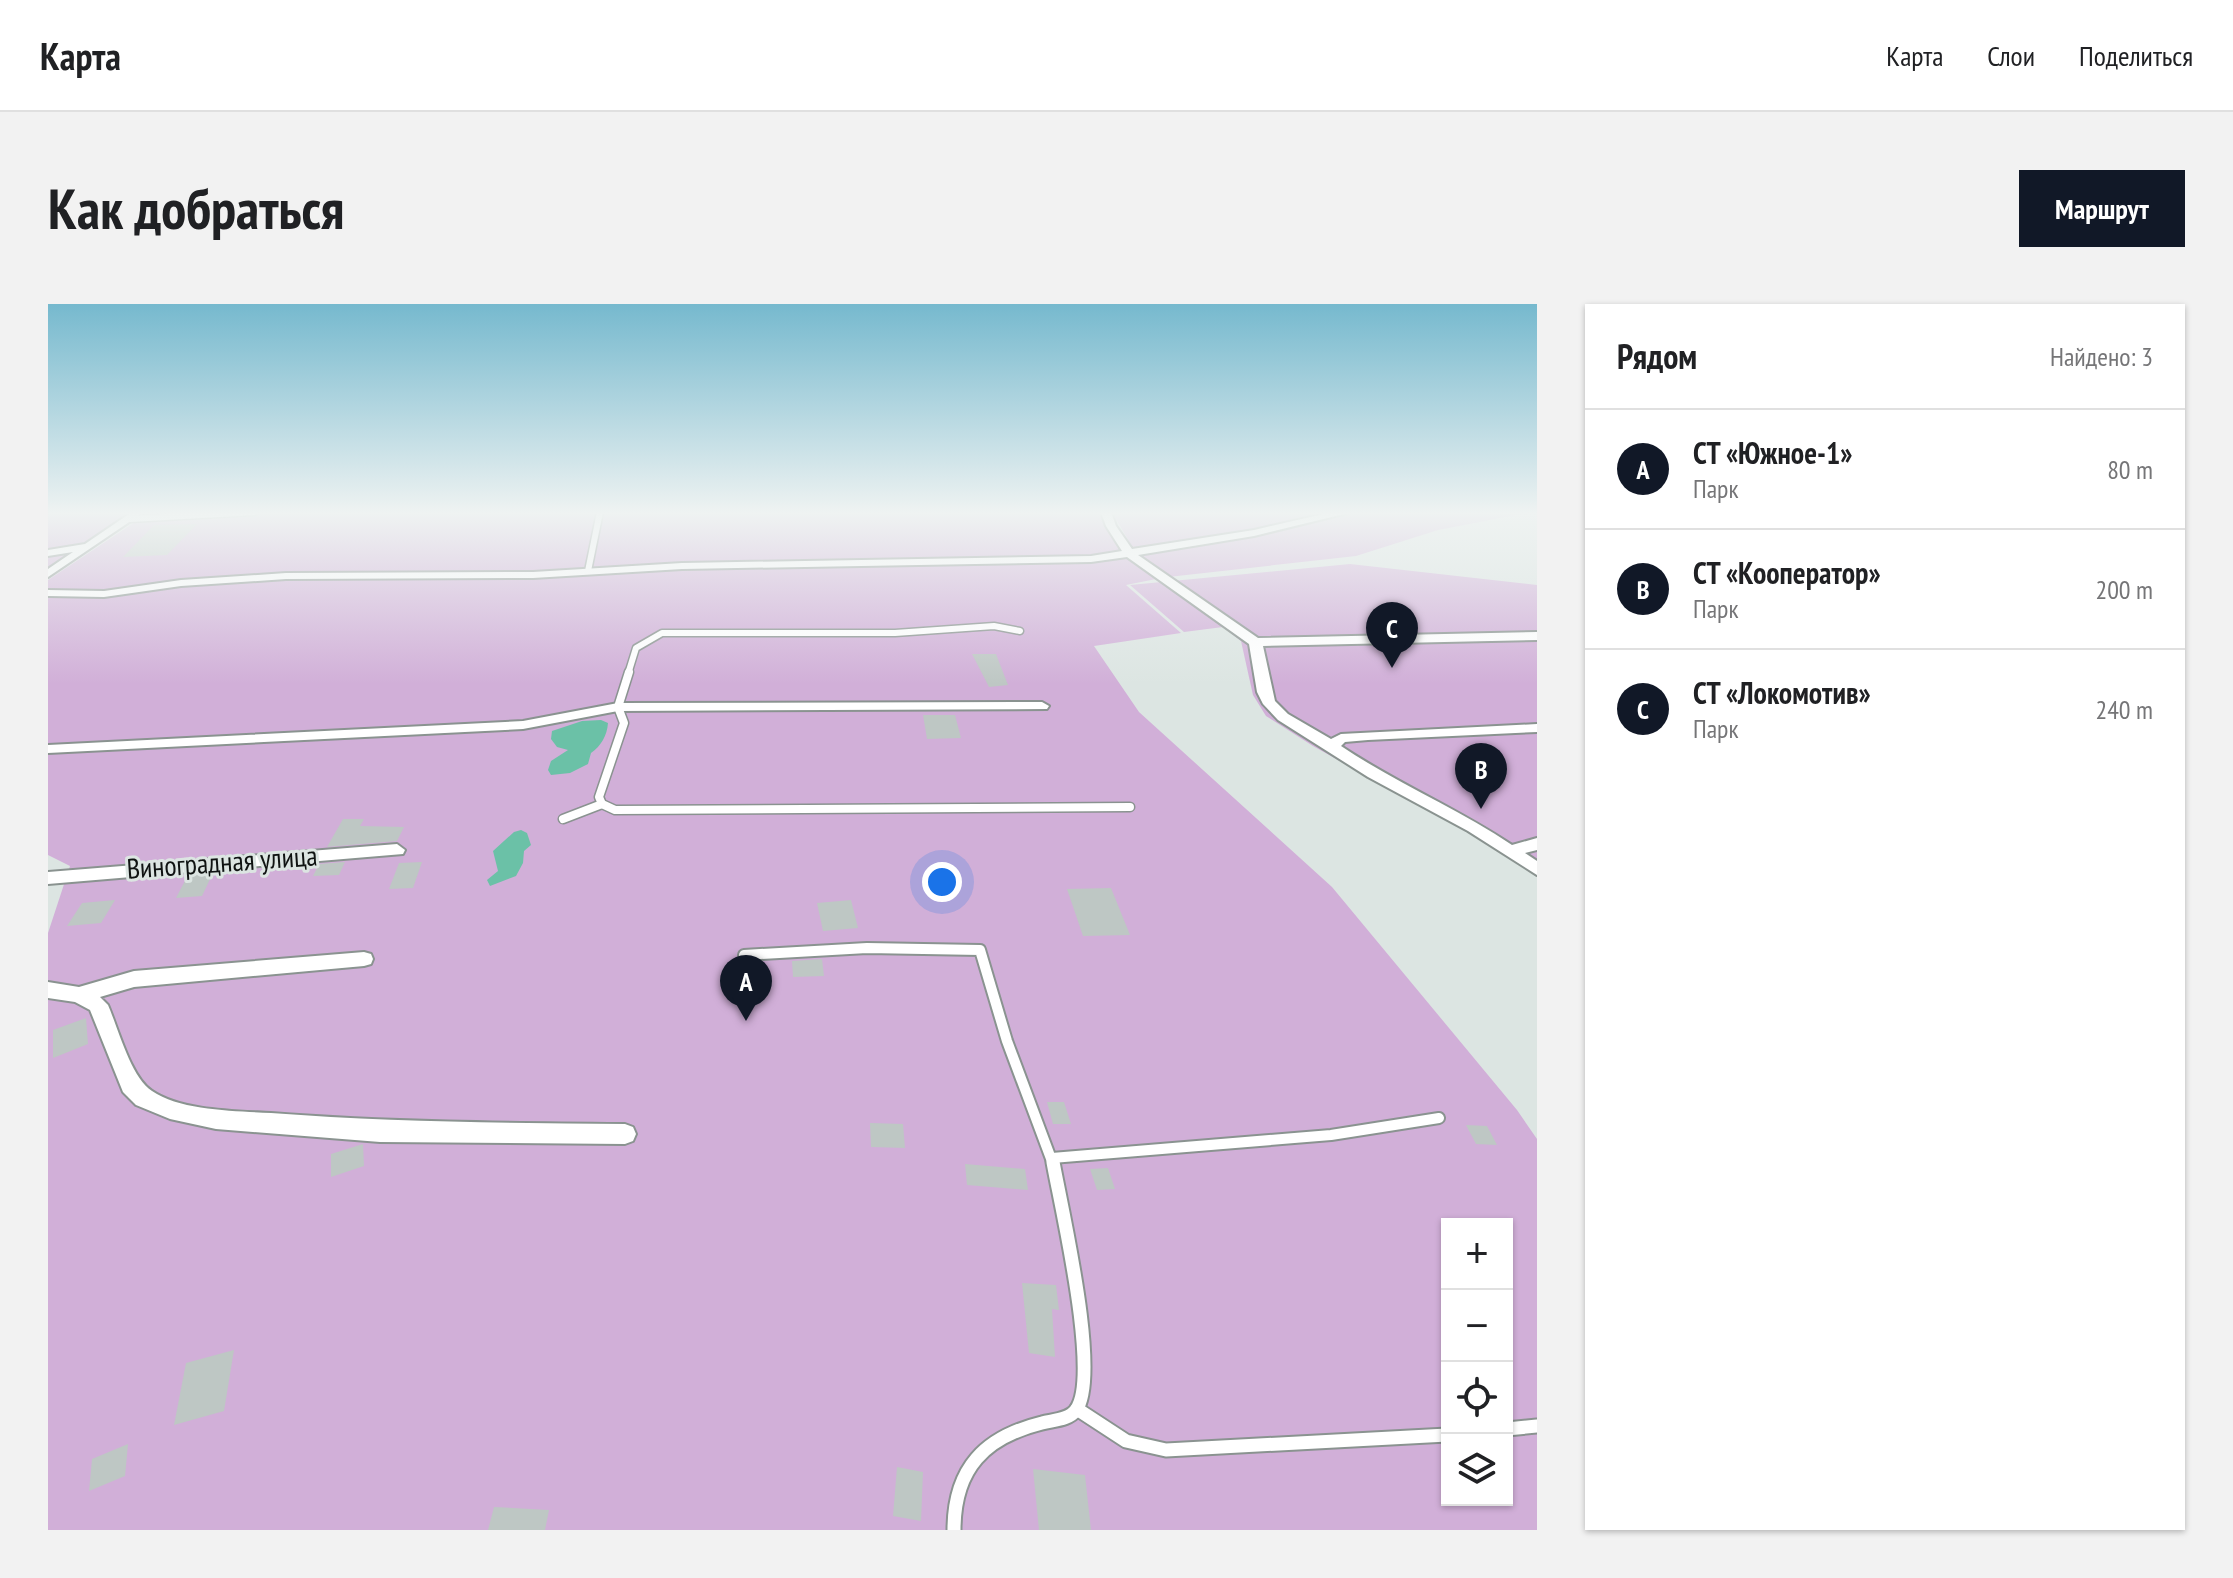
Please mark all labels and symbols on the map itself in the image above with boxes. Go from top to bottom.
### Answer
pin: C [1366,602,1418,668]
pin: B [1455,743,1507,809]
street label: Виноградная улица [125,836,319,887]
your location [922,862,962,902]
pin: A [720,955,772,1021]

